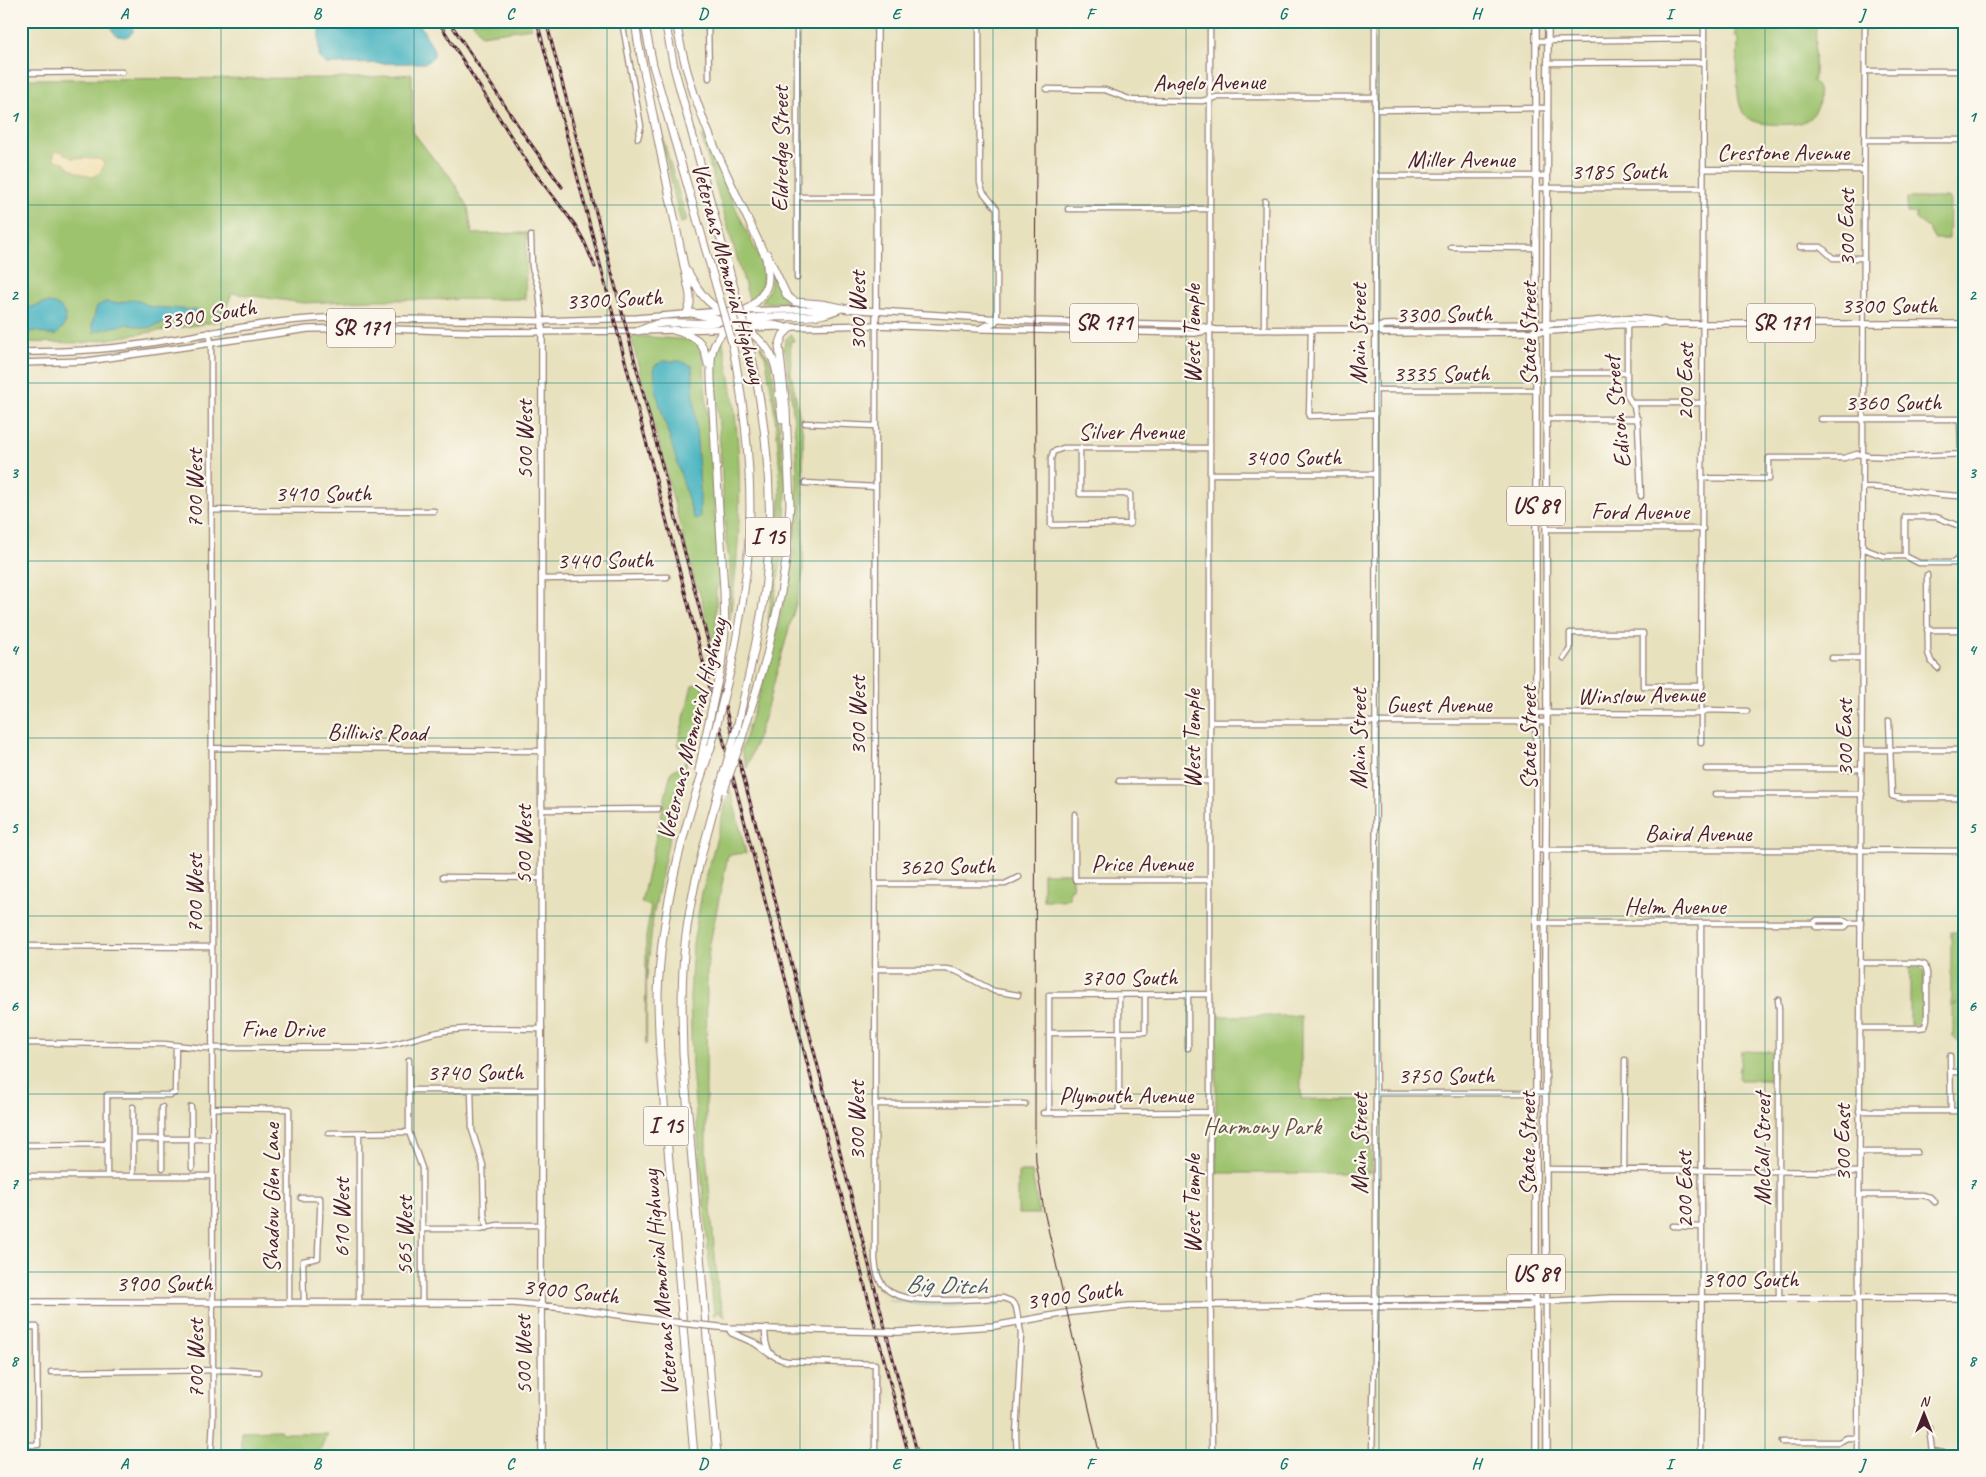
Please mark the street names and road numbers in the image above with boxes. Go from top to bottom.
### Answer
street label: Angelo Avenue [1153,66,1268,98]
street label: Eldredge Street [765,84,795,212]
street label: Crestone Avenue [1717,137,1851,167]
street label: Miller Avenue [1407,144,1517,174]
street label: 3185 South [1571,156,1668,186]
street label: Veterans Memorial Highway [685,159,773,388]
street label: 300 East [1831,187,1861,267]
street label: 300 West [842,269,872,351]
street label: State Street [1513,280,1543,386]
street label: 3300 South [565,281,664,317]
street label: West Temple [1177,282,1207,383]
street label: Main Street [1343,282,1373,384]
street label: 3300 South [1841,290,1938,320]
street label: 3300 South [158,291,259,336]
street label: 3300 South [1395,298,1494,330]
road number: SR 171 [1070,304,1138,342]
road number: SR 171 [1747,304,1815,342]
road number: SR 171 [327,308,395,348]
street label: 200 East [1670,341,1700,421]
street label: Edison Street [1596,352,1638,469]
street label: 3335 South [1393,358,1490,388]
street label: 3360 South [1845,387,1942,417]
street label: 500 West [509,398,539,480]
street label: Silver Avenue [1078,416,1186,446]
street label: 3400 South [1245,442,1342,472]
street label: 700 West [179,447,209,529]
street label: 3410 South [275,478,372,508]
road number: US 89 [1507,486,1565,526]
street label: Ford Avenue [1591,496,1691,526]
road number: I 15 [746,518,790,556]
street label: 3440 South [556,544,655,576]
street label: Veterans Memorial Highway [650,613,735,843]
street label: 300 West [842,674,872,756]
street label: Winslow Avenue [1577,679,1707,711]
street label: State Street [1513,684,1543,790]
street label: West Temple [1177,687,1207,788]
street label: Main Street [1343,687,1373,789]
street label: Guest Avenue [1386,689,1494,719]
street label: 300 East [1829,697,1859,777]
street label: Billinis Road [327,716,430,748]
street label: 500 West [508,803,538,885]
street label: Baird Avenue [1645,818,1753,848]
street label: Price Avenue [1091,848,1195,878]
street label: 3620 South [898,850,997,882]
street label: 700 West [179,852,209,934]
street label: Helm Avenue [1624,891,1728,921]
street label: 3700 South [1081,962,1178,992]
street label: Fine Drive [242,1014,327,1044]
street label: 3740 South [427,1057,524,1087]
street label: 3750 South [1398,1060,1495,1090]
street label: 300 West [841,1079,871,1161]
street label: Plymouth Avenue [1059,1080,1195,1110]
street label: McCall Street [1747,1089,1777,1206]
street label: State Street [1512,1090,1542,1196]
street label: Main Street [1344,1092,1374,1194]
street label: 300 East [1827,1102,1857,1182]
road number: I 15 [644,1106,688,1146]
street label: Shadow Glen Lane [256,1121,286,1273]
street label: 200 East [1668,1149,1700,1229]
street label: West Temple [1177,1152,1207,1253]
street label: Veterans Memorial Highway [635,1167,685,1398]
street label: 610 West [326,1176,356,1258]
street label: 565 West [389,1194,419,1276]
road number: US 89 [1507,1254,1565,1294]
street label: 3900 South [1702,1264,1799,1294]
street label: 3900 South [116,1268,213,1298]
street label: 3900 South [521,1271,622,1311]
street label: 3900 South [1024,1273,1125,1317]
street label: 500 West [507,1313,539,1395]
street label: 700 West [180,1317,210,1399]

